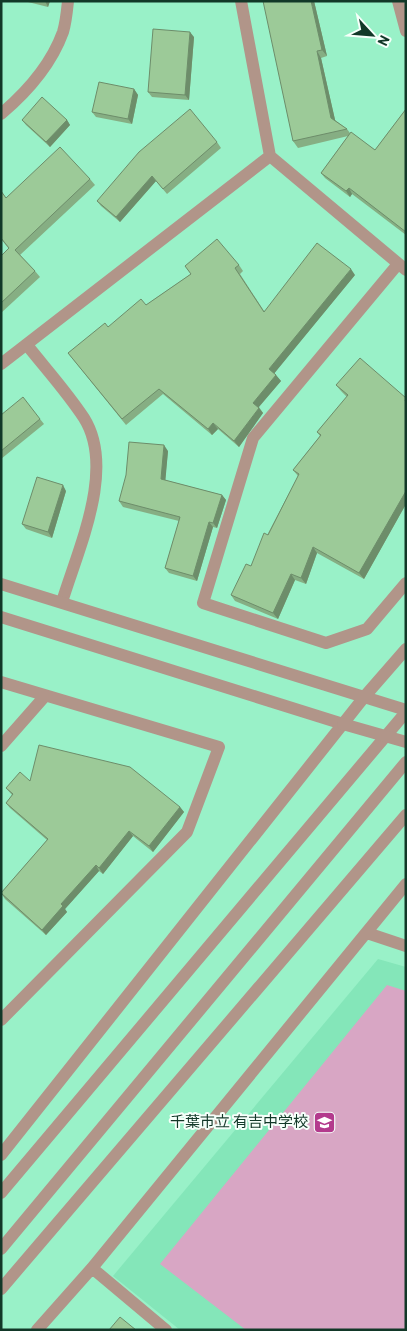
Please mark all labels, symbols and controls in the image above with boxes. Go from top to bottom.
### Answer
north arrow [347,10,397,60]
text: N [374,33,394,49]
school or university icon: 千葉市立 有吉中学校 [312,1110,336,1134]
place label: 千葉市立 有吉中学校 [170,1112,308,1130]

